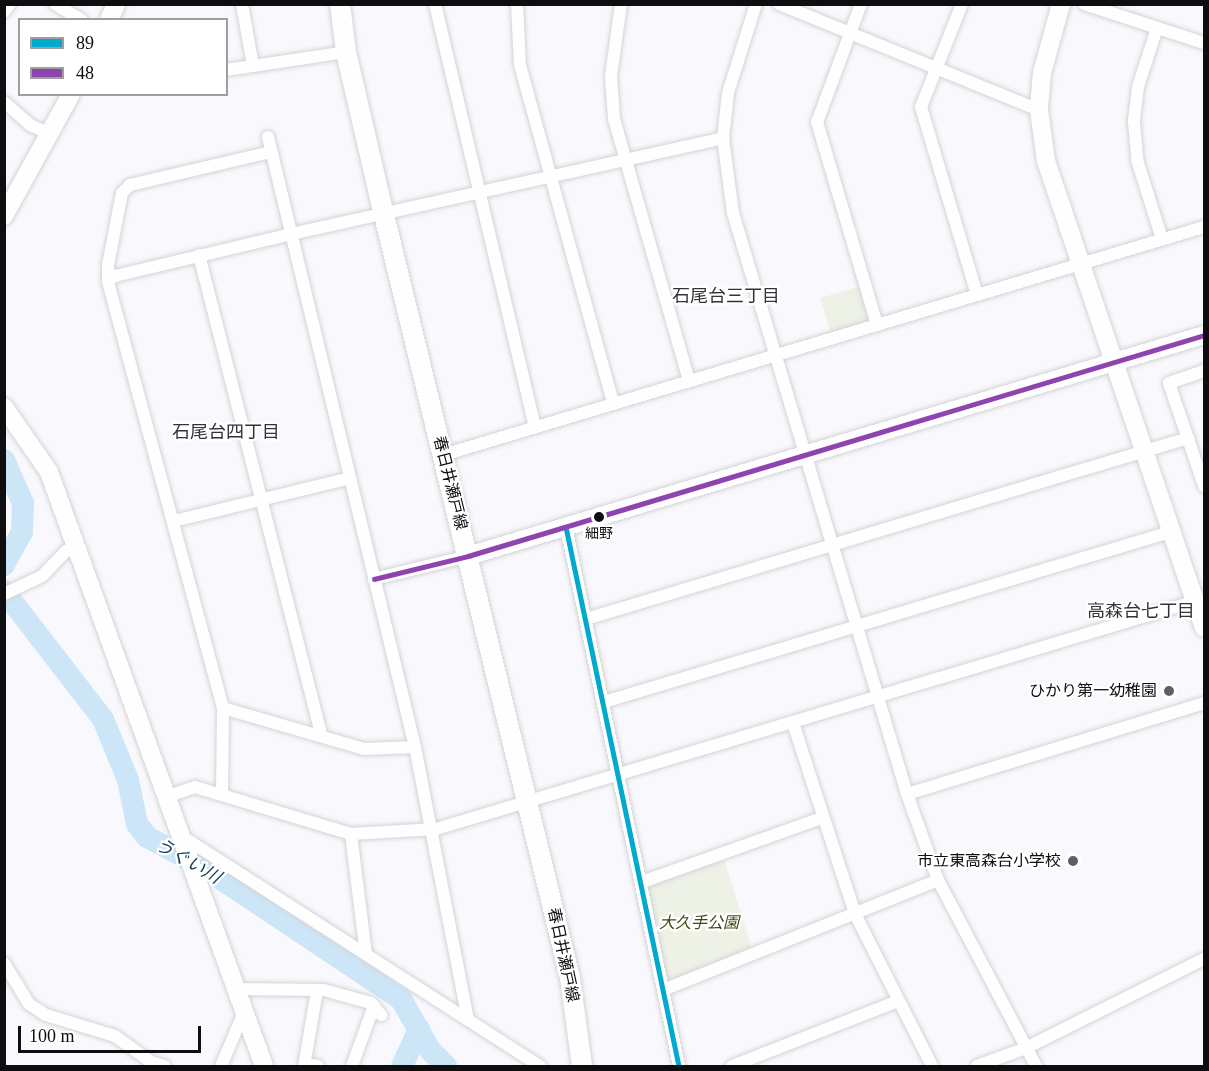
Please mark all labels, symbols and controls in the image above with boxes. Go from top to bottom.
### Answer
legend [18,18,228,96]
text: 89 [76,33,94,53]
text: 48 [76,63,94,83]
district label: 石尾台三丁目 [672,285,780,307]
district label: 石尾台四丁目 [172,421,280,443]
street label: 春日井瀬戸線 [429,434,471,532]
marker: 細野 [593,511,605,523]
place label: 細野 [585,526,613,542]
district label: 高森台七丁目 [1087,600,1195,622]
place label: ひかり第一幼稚園 [1029,681,1157,701]
marker: ひかり第一幼稚園 [1162,684,1176,698]
water label: うぐい川 [151,834,225,888]
place label: 市立東高森台小学校 [917,851,1061,871]
marker: 市立東高森台小学校 [1066,854,1080,868]
street label: 春日井瀬戸線 [544,906,582,1004]
park label: 大久手公園 [659,913,739,933]
scale bar [21,1014,204,1052]
text: 100 m [29,1026,75,1046]

